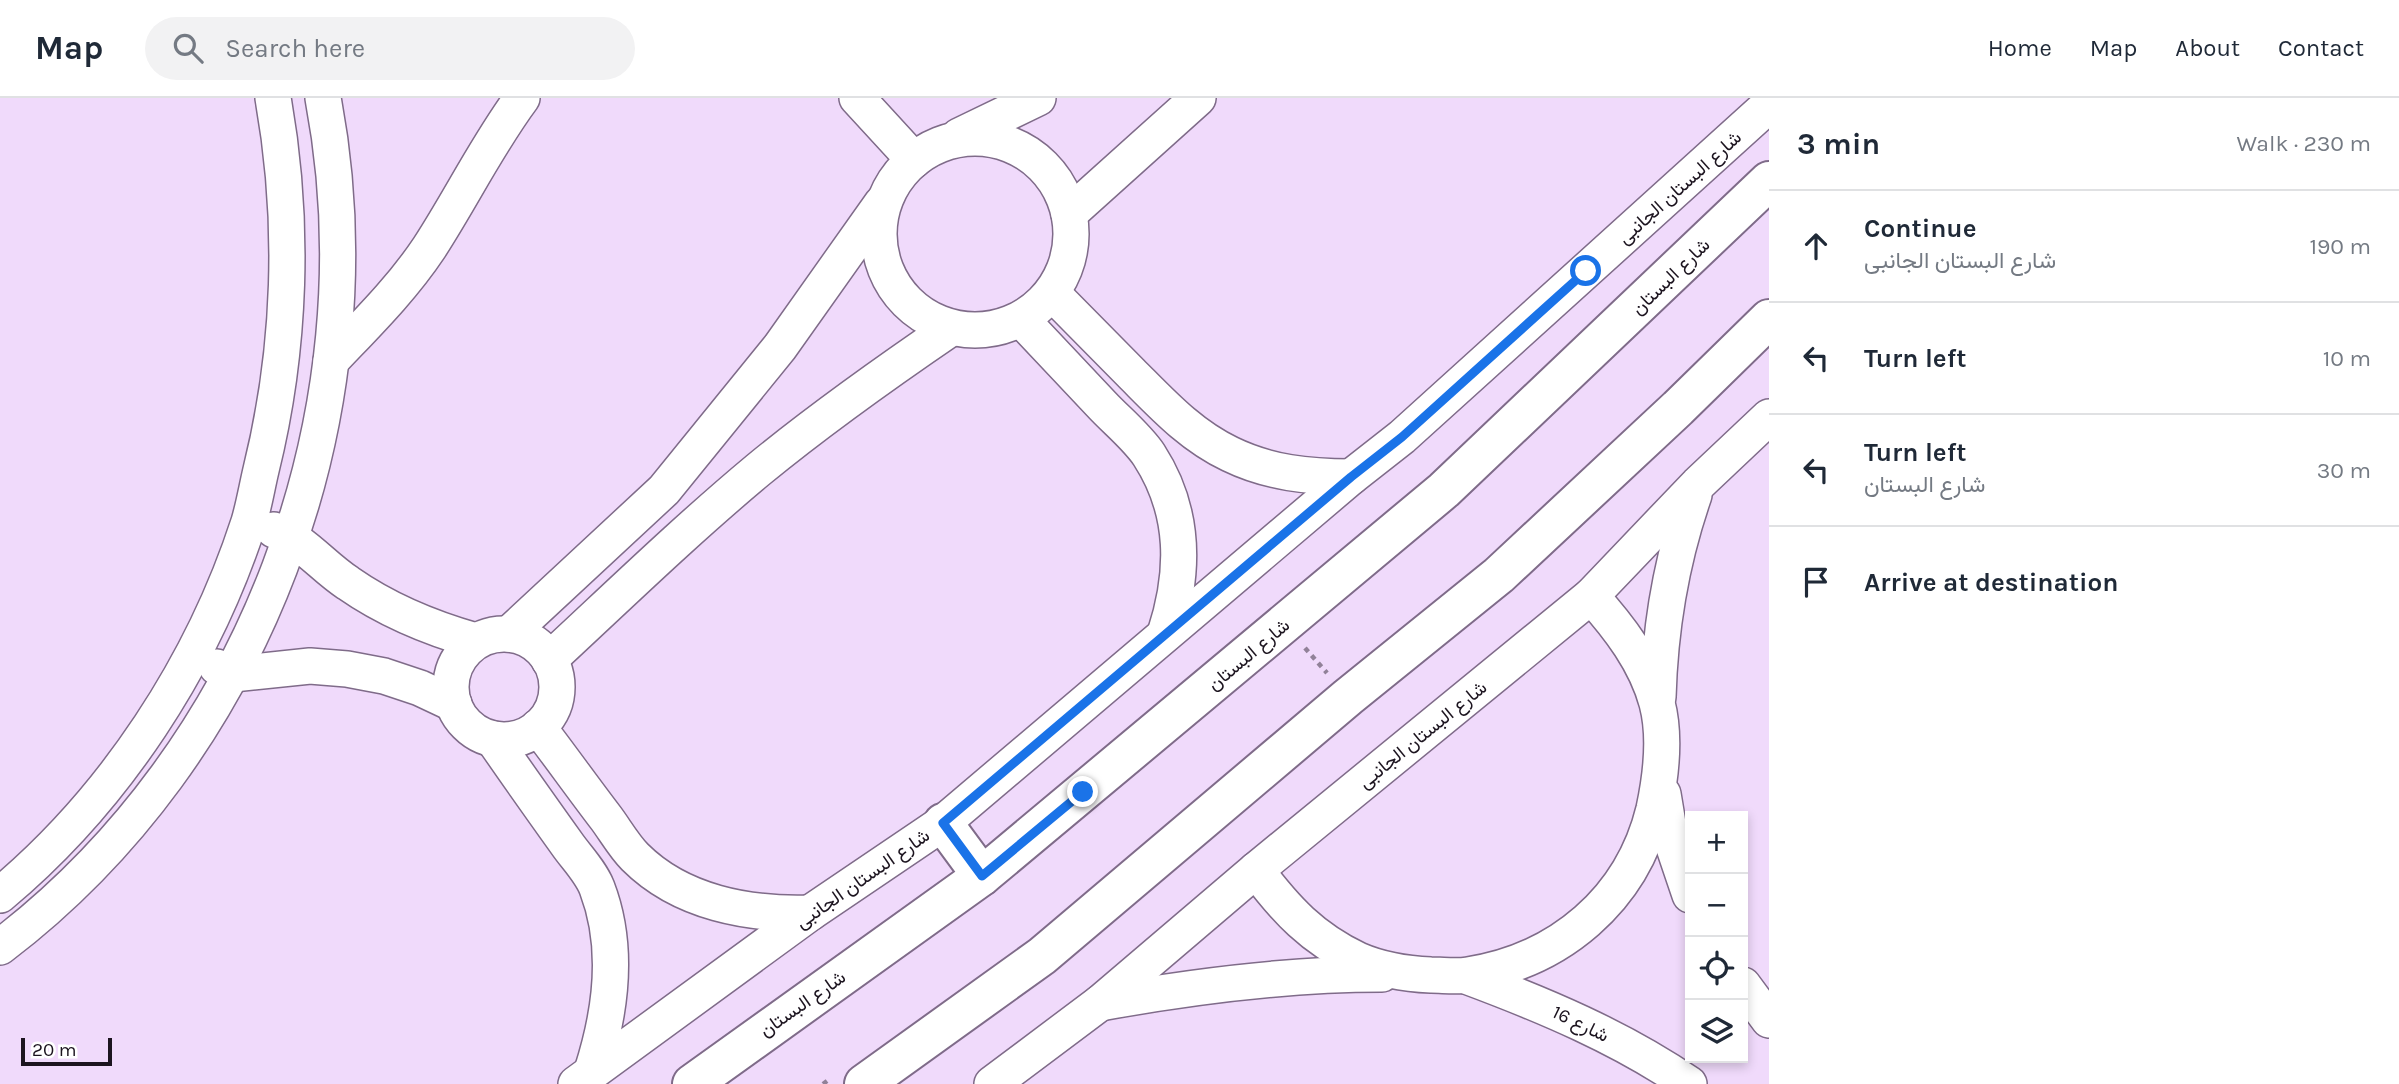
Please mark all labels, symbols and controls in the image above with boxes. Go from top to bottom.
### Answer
search box [145,17,635,80]
text: Map [35,29,103,67]
icon: search [169,29,207,67]
text: Search here [225,33,365,64]
text: Home [1988,34,2052,62]
text: Map [2090,34,2137,62]
text: About [2175,34,2240,62]
text: Contact [2278,34,2364,62]
street label: شارع البستان الجانبى [1613,126,1747,250]
text: 3 min [1797,126,1880,162]
text: Walk · 230 m [2237,130,2371,157]
text: Continue [1864,213,1976,244]
icon: ahead [1797,227,1835,265]
text: 190 m [2309,233,2371,260]
street label: شارع البستان [1627,234,1715,320]
text: شارع البستان الجانبى [1864,247,2056,274]
route start [1570,255,1601,286]
icon: left [1797,339,1835,377]
text: Turn left [1864,343,1966,374]
text: 10 m [2323,345,2371,372]
text: Turn left [1864,437,1966,468]
icon: left [1797,451,1835,489]
text: 30 m [2317,457,2371,484]
text: شارع البستان [1864,471,1985,498]
icon: arrive [1797,563,1835,601]
text: Arrive at destination [1864,567,2118,598]
street label: شارع البستان [1203,614,1295,696]
street label: شارع البستان الجانبى [1354,676,1492,794]
route end [1067,776,1098,807]
map controls [1685,811,1748,1063]
button: + [1685,811,1748,874]
street label: شارع البستان الجانبى [791,824,934,934]
button: − [1685,874,1748,937]
button: locate [1685,937,1748,1000]
street label: شارع البستان [755,966,851,1042]
button: layers [1685,1000,1748,1063]
street label: شارع 16 [1548,1001,1612,1048]
scale bar [21,1035,112,1067]
text: 20 m [32,1039,77,1061]

